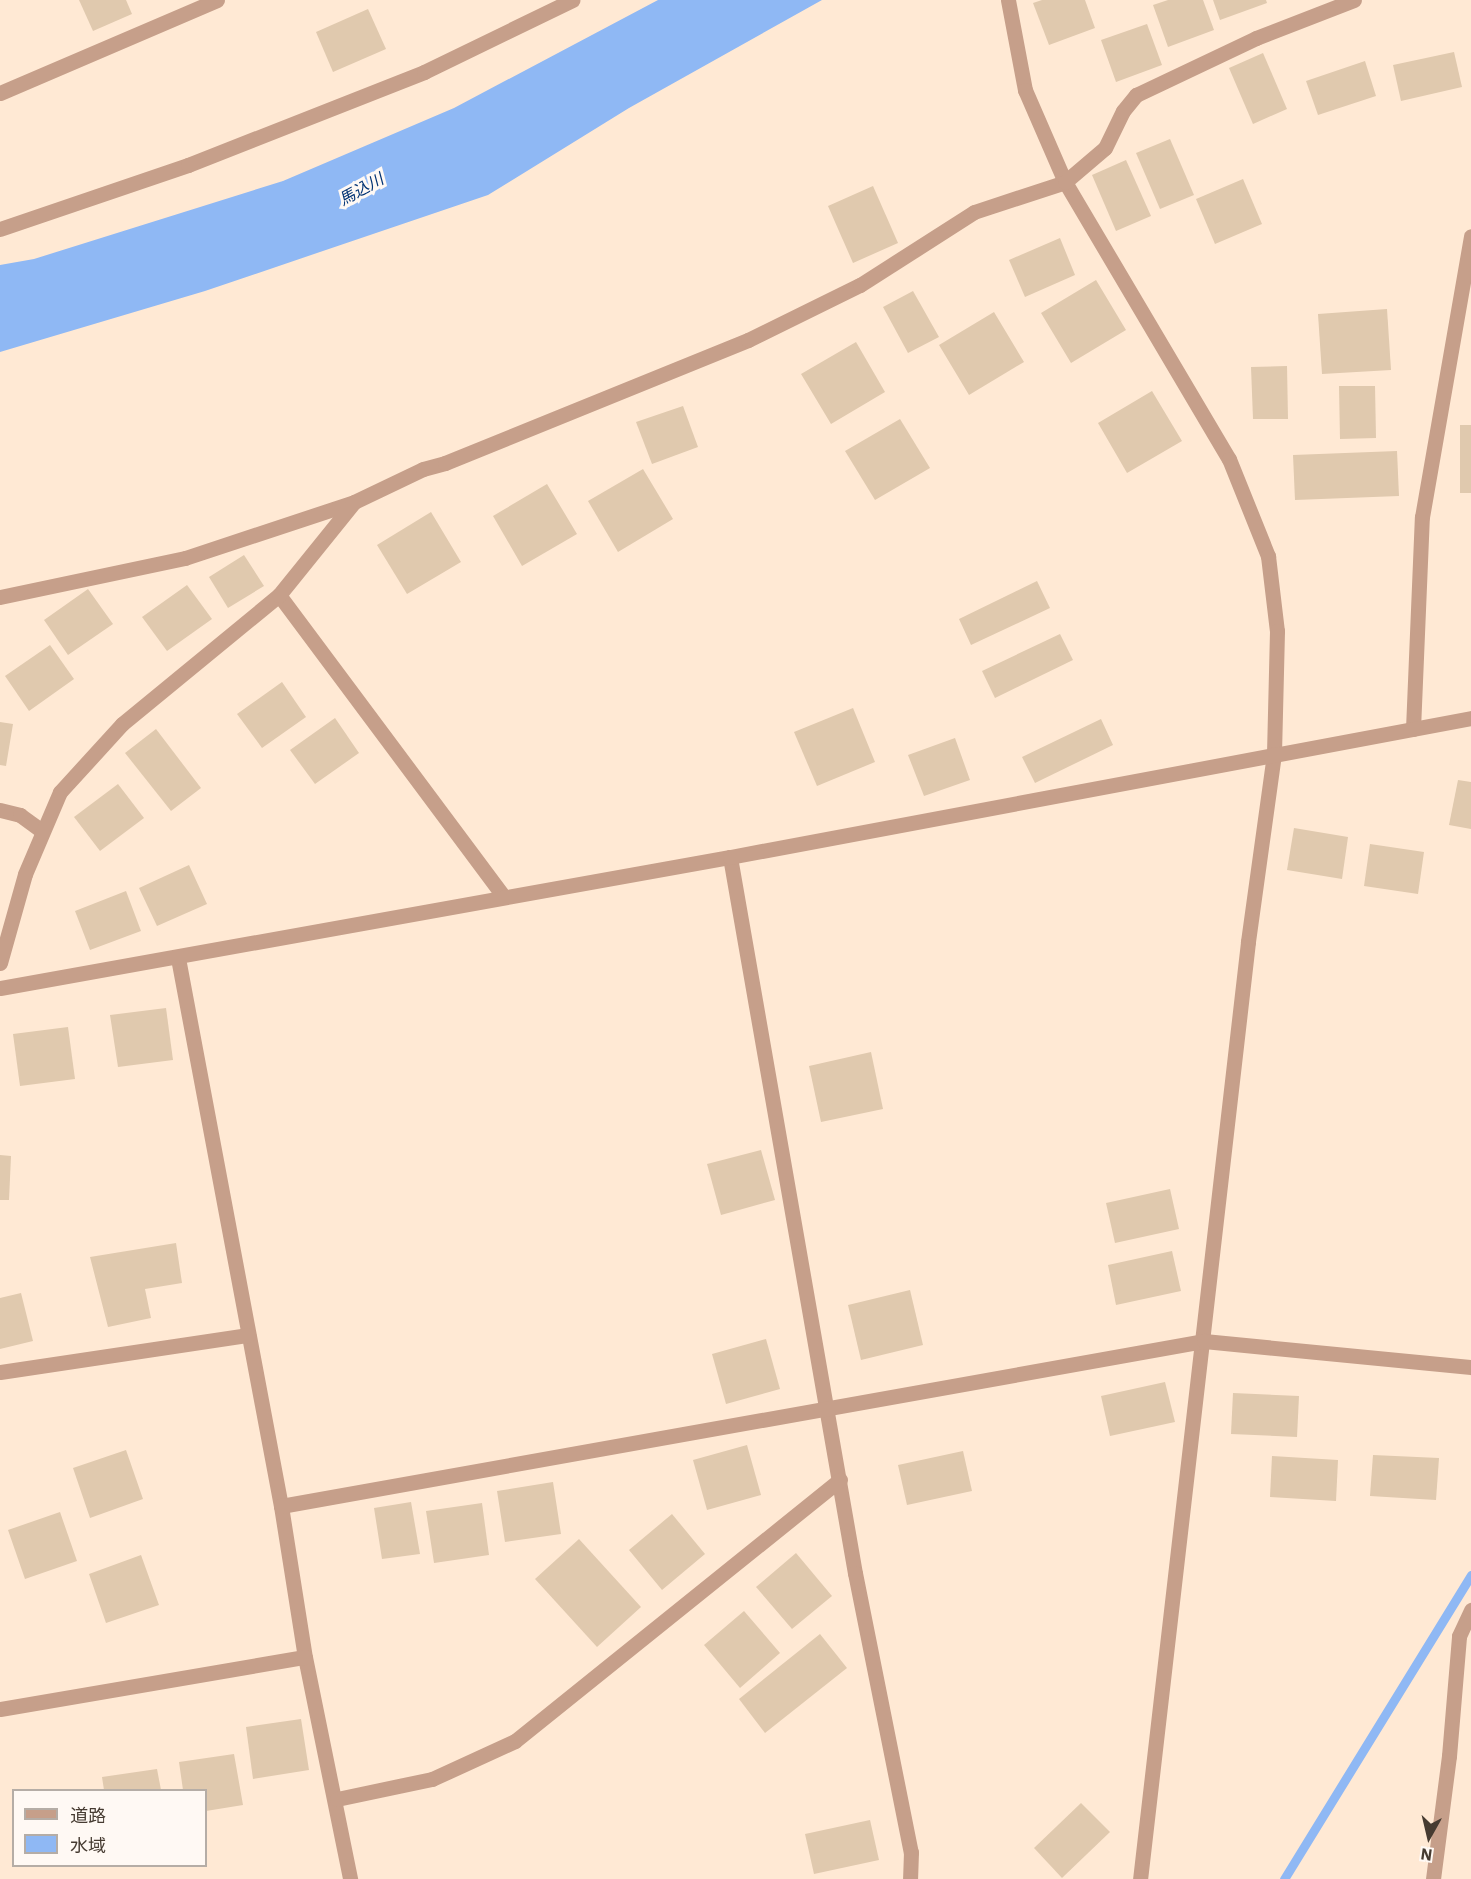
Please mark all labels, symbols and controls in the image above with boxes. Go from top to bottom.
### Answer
water label: 馬込川 [335,169,387,209]
legend [12,1789,207,1867]
text: 道路 [70,1804,106,1827]
north arrow [1399,1807,1459,1867]
text: 水域 [70,1834,106,1857]
text: N [1419,1844,1434,1866]

